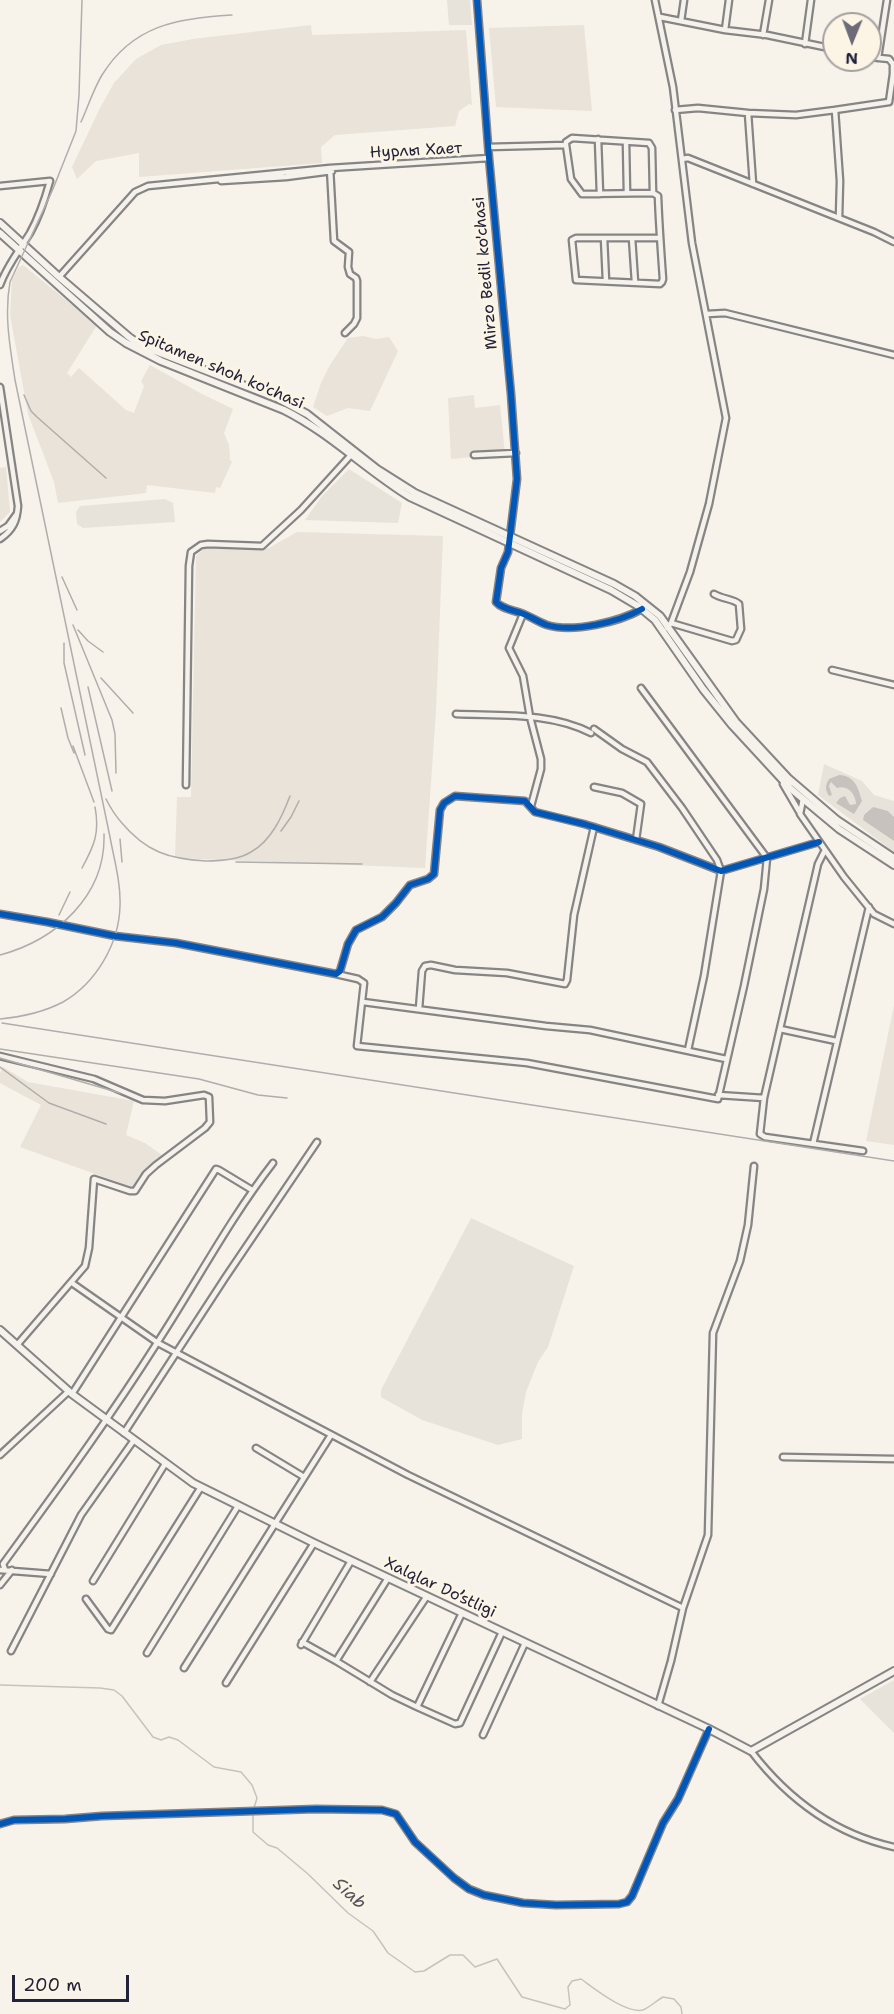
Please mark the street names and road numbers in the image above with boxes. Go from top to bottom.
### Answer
street label: Нурлы Хает [369,139,463,163]
street label: Mirzo Bedil ko'chasi [470,196,502,350]
street label: Spitamen shoh ko'chasi [135,326,307,414]
street label: Xalqlar Do’stligi [381,1554,499,1622]

